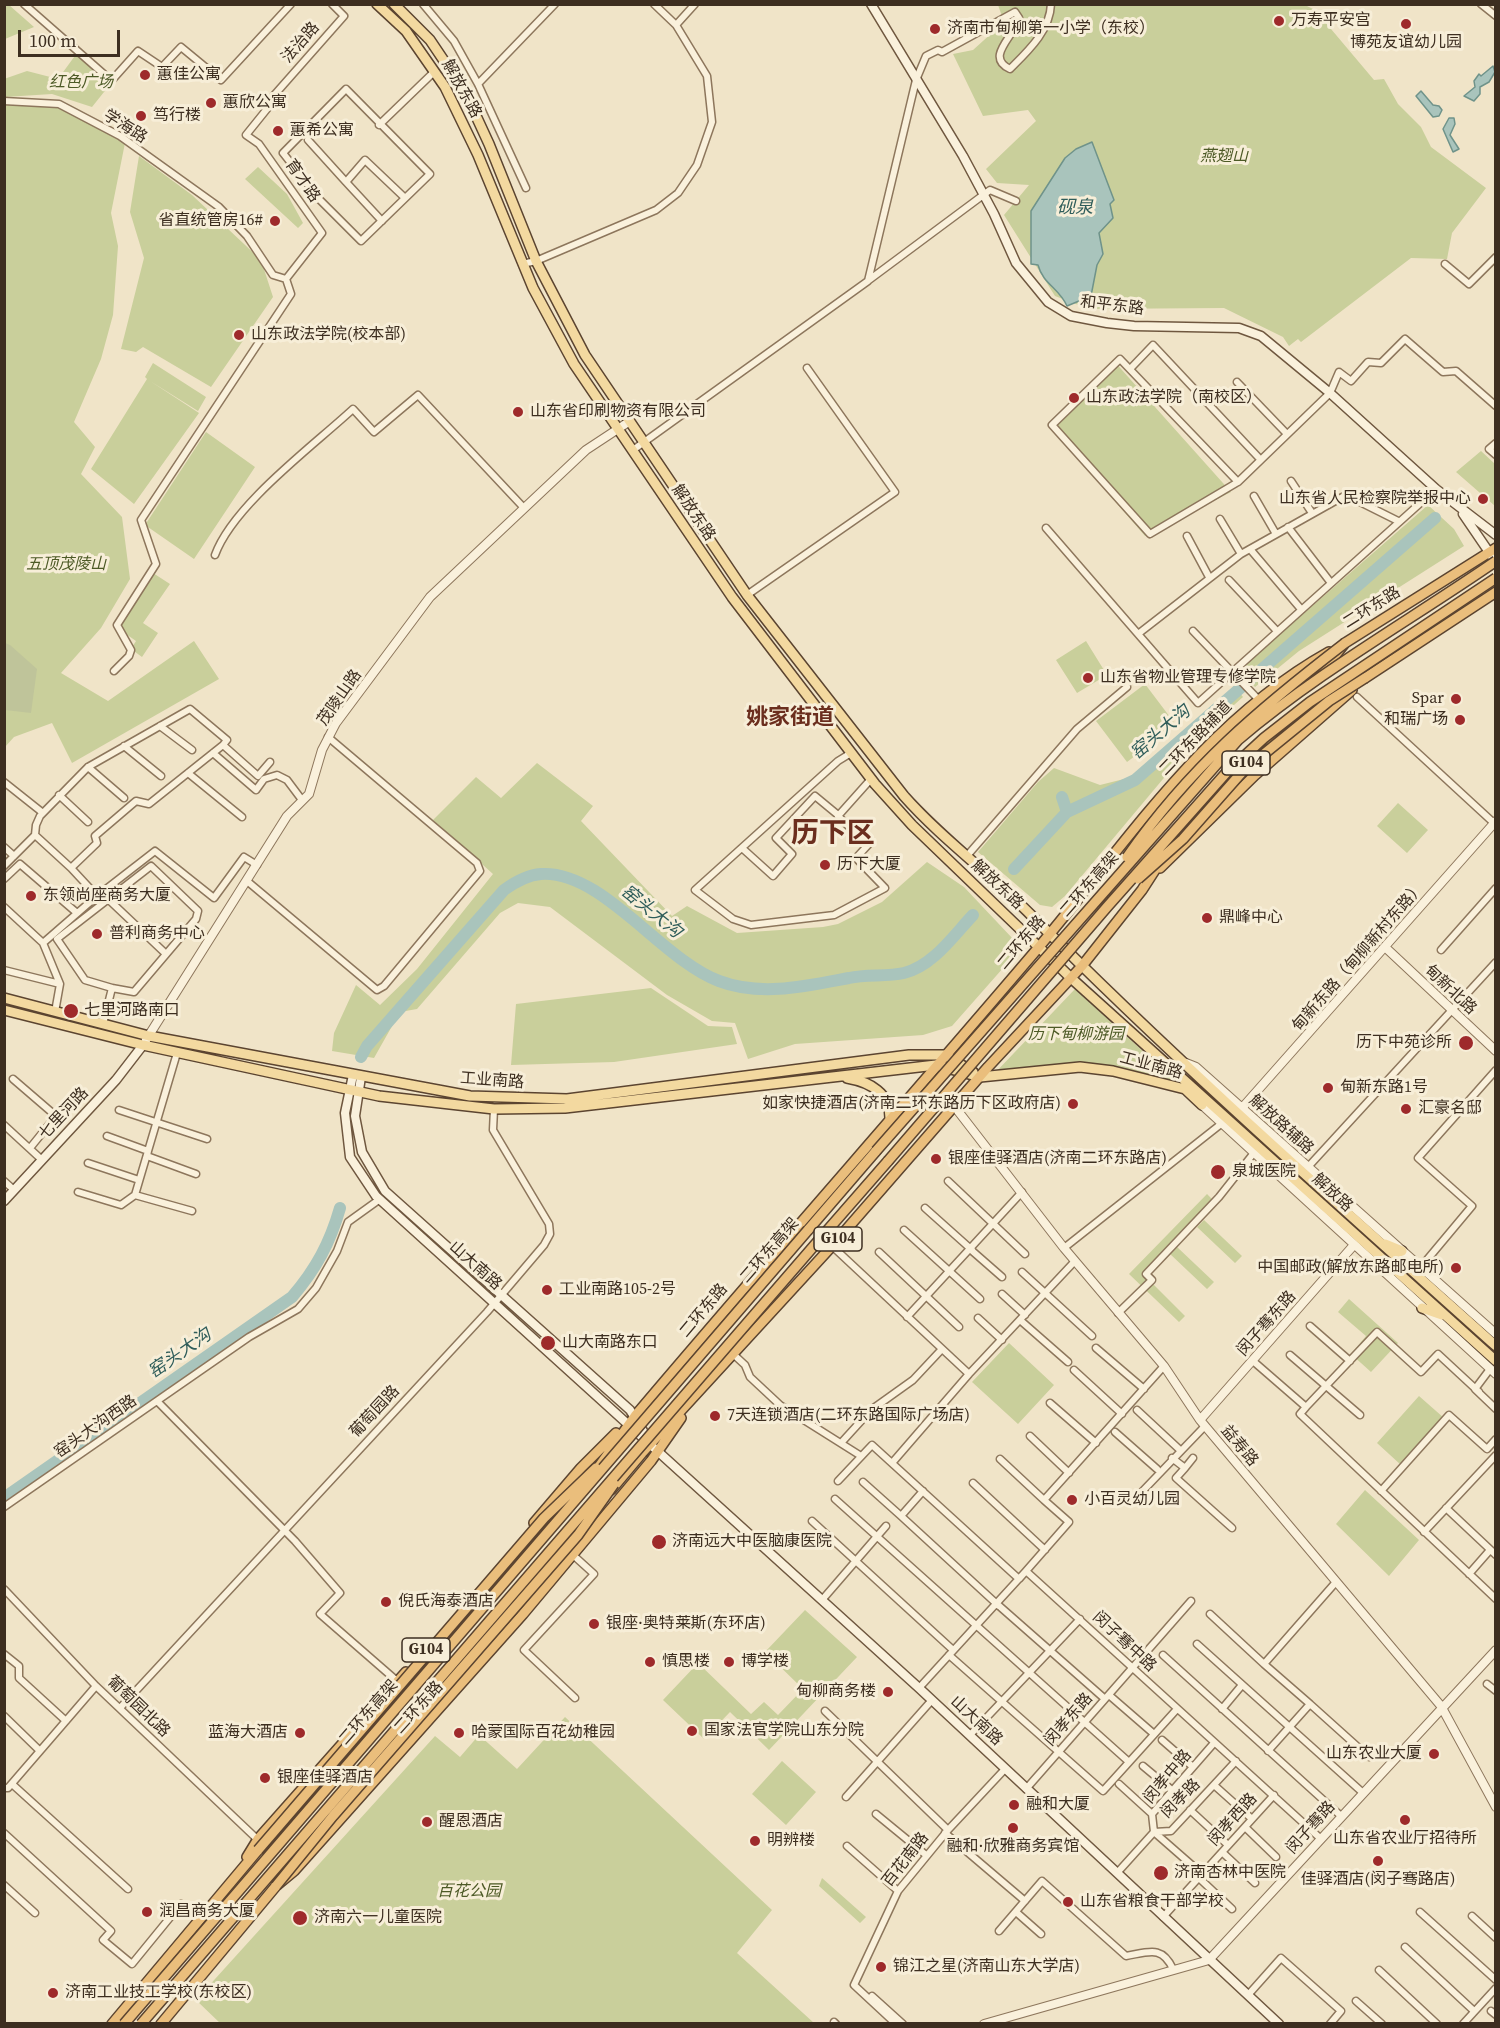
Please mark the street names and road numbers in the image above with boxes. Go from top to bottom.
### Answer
street label: 法治路 [278,19,324,67]
street label: 解放东路 [437,56,485,122]
street label: 学海路 [100,106,150,148]
street label: 育才路 [280,156,324,206]
street label: 和平东路 [1079,293,1145,319]
street label: 解放东路 [667,481,719,545]
street label: 二环东路 [1340,583,1404,633]
street label: 茂陵山路 [314,666,366,730]
street label: 二环东路辅道 [1156,698,1236,780]
road number: G104 [1222,751,1270,775]
street label: 二环东高架 [1057,849,1123,921]
street label: 解放东路 [967,856,1027,914]
street label: 甸新东路（甸柳新村东路） [1289,878,1429,1036]
street label: 二环东路 [994,912,1050,974]
street label: 甸新北路 [1420,961,1480,1019]
street label: 工业南路 [1118,1048,1184,1084]
street label: 工业南路 [459,1069,525,1093]
street label: 七里河路 [35,1084,93,1144]
street label: 解放路辅路 [1245,1091,1317,1159]
street label: 解放路 [1308,1170,1356,1216]
street label: 二环东高架 [737,1215,803,1287]
road number: G104 [814,1227,862,1251]
street label: 山大南路 [445,1237,505,1295]
street label: 二环东路 [676,1280,732,1342]
street label: 闵子骞东路 [1234,1288,1300,1360]
street label: 葡萄园路 [346,1382,404,1442]
street label: 窑头大沟西路 [51,1392,141,1462]
street label: 益寿路 [1216,1421,1262,1471]
street label: 闵子骞中路 [1088,1608,1160,1676]
road number: G104 [402,1638,450,1662]
street label: 葡萄园北路 [103,1672,173,1742]
street label: 二环东高架 [336,1677,402,1749]
street label: 二环东路 [390,1678,448,1738]
street label: 闵孝东路 [1041,1690,1097,1750]
street label: 山大南路 [946,1692,1006,1750]
street label: 闵孝中路 [1140,1746,1196,1808]
street label: 闵孝路 [1157,1775,1205,1823]
street label: 闵孝西路 [1204,1790,1262,1850]
street label: 闵子骞路 [1282,1798,1340,1858]
street label: 百花南路 [879,1829,933,1891]

